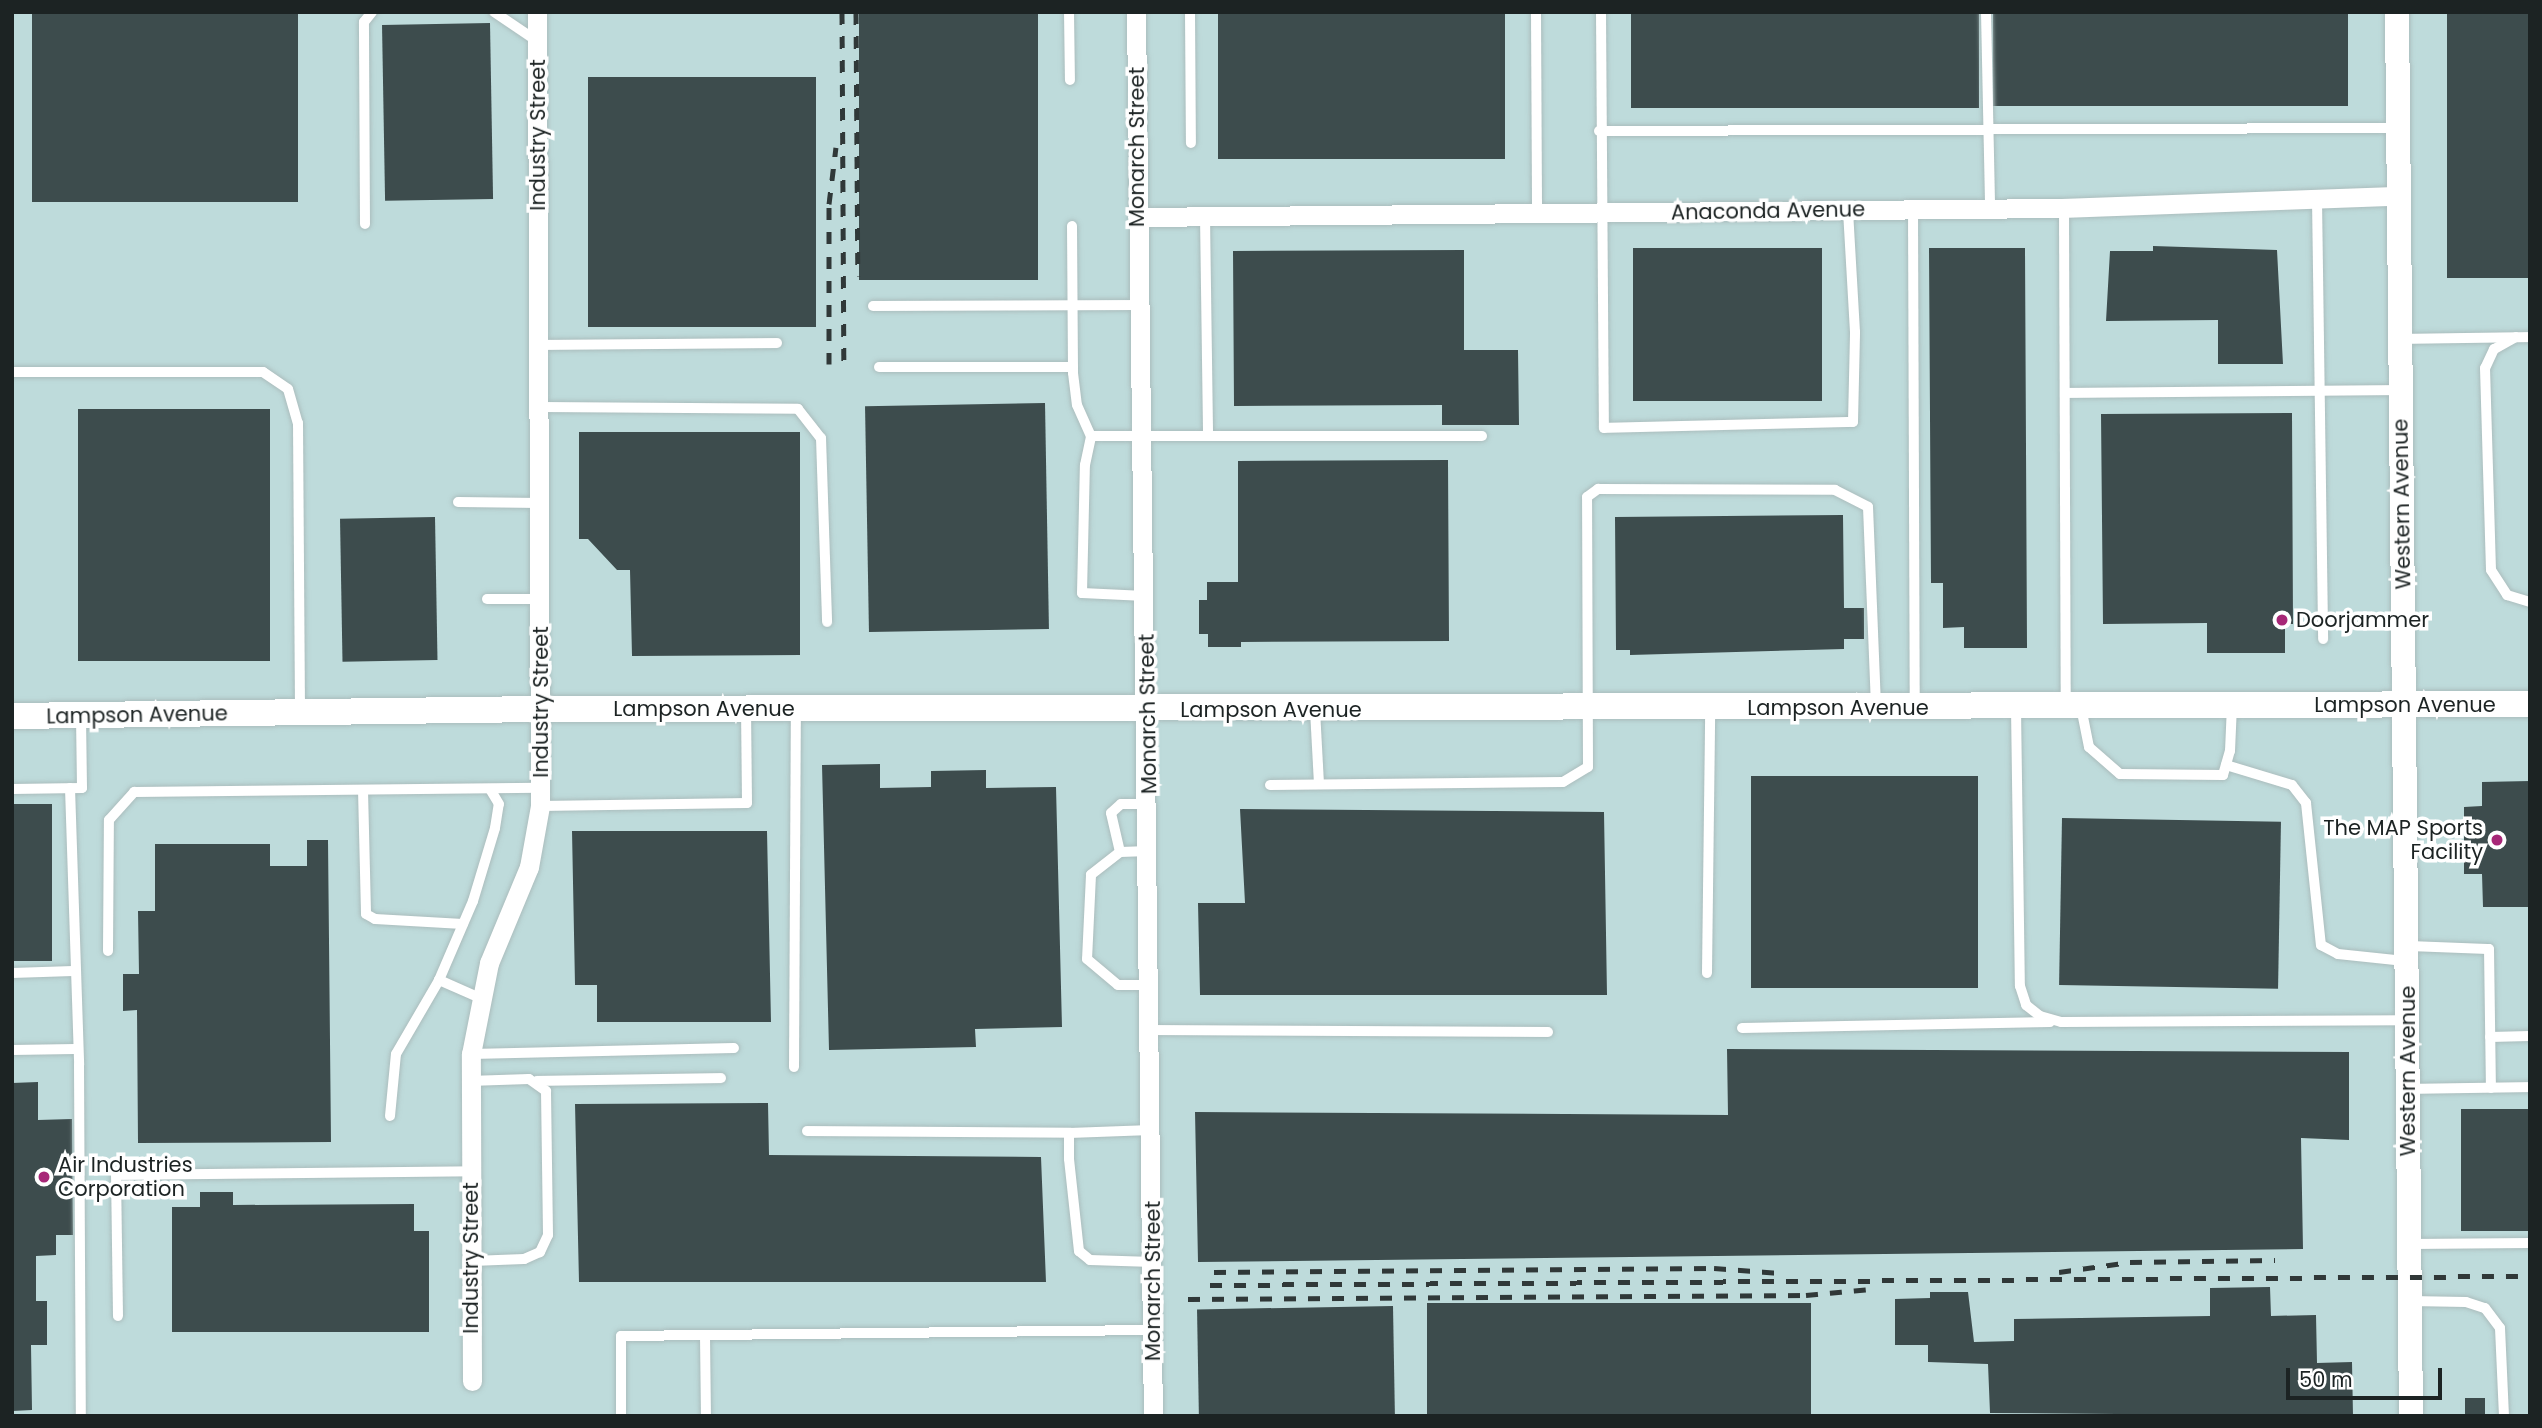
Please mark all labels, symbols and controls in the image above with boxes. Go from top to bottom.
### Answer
street label: Industry Street [525,59,551,211]
street label: Monarch Street [1124,67,1150,227]
street label: Anaconda Avenue [1671,197,1865,225]
street label: Western Avenue [2388,418,2416,590]
place label: Doorjammer [2296,607,2429,633]
marker: Doorjammer [2274,612,2290,628]
street label: Industry Street [528,626,554,778]
street label: Monarch Street [1134,634,1162,794]
street label: Lampson Avenue [2314,692,2496,718]
street label: Lampson Avenue [1747,695,1929,721]
street label: Lampson Avenue [613,696,795,722]
street label: Lampson Avenue [1180,697,1362,723]
street label: Lampson Avenue [46,701,228,729]
place label: The MAP Sports Facility [2323,815,2483,865]
marker: The MAP Sports Facility [2489,832,2505,848]
street label: Western Avenue [2395,986,2421,1156]
place label: Air Industries Corporation [58,1152,193,1202]
marker: Air Industries Corporation [36,1169,52,1185]
street label: Industry Street [458,1182,484,1334]
street label: Monarch Street [1140,1201,1166,1361]
scale bar [2290,1354,2446,1398]
text: 50 m [2299,1365,2353,1394]

